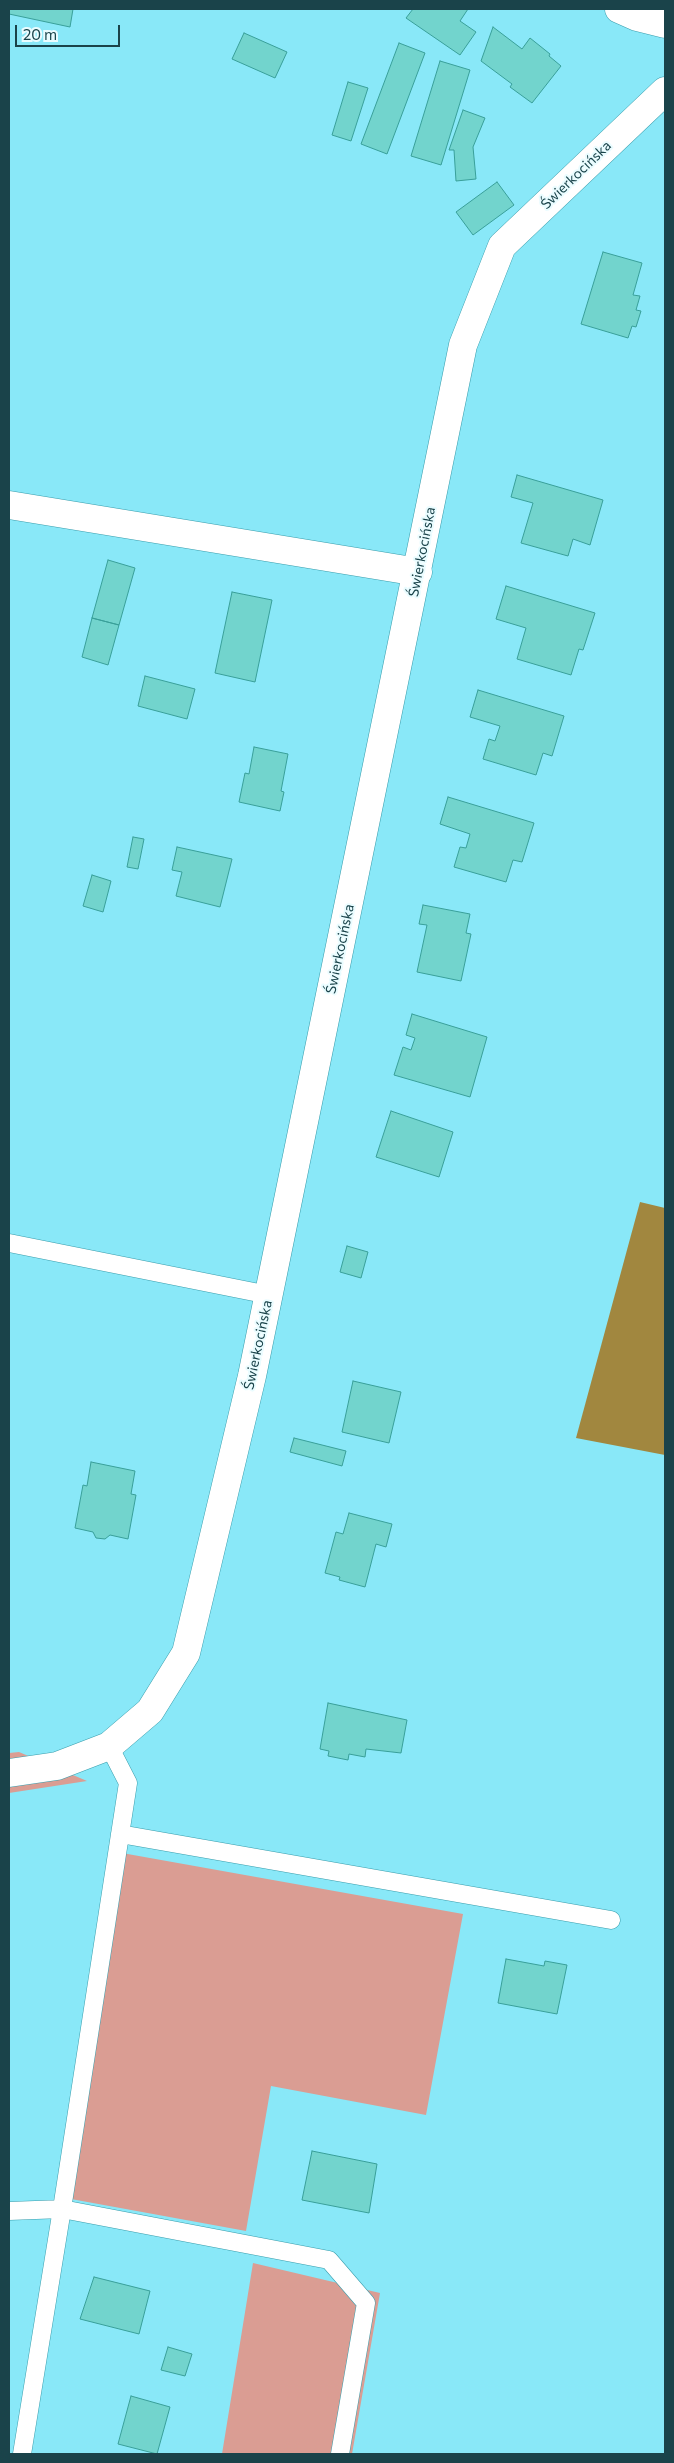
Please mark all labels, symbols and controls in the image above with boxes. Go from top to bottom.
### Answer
scale bar [18,15,122,47]
text: 20 m [23,25,57,43]
street label: Świerkocińska [537,137,615,213]
street label: Świerkocińska [405,506,439,598]
street label: Świerkocińska [322,903,358,995]
street label: Świerkocińska [240,1299,276,1391]

